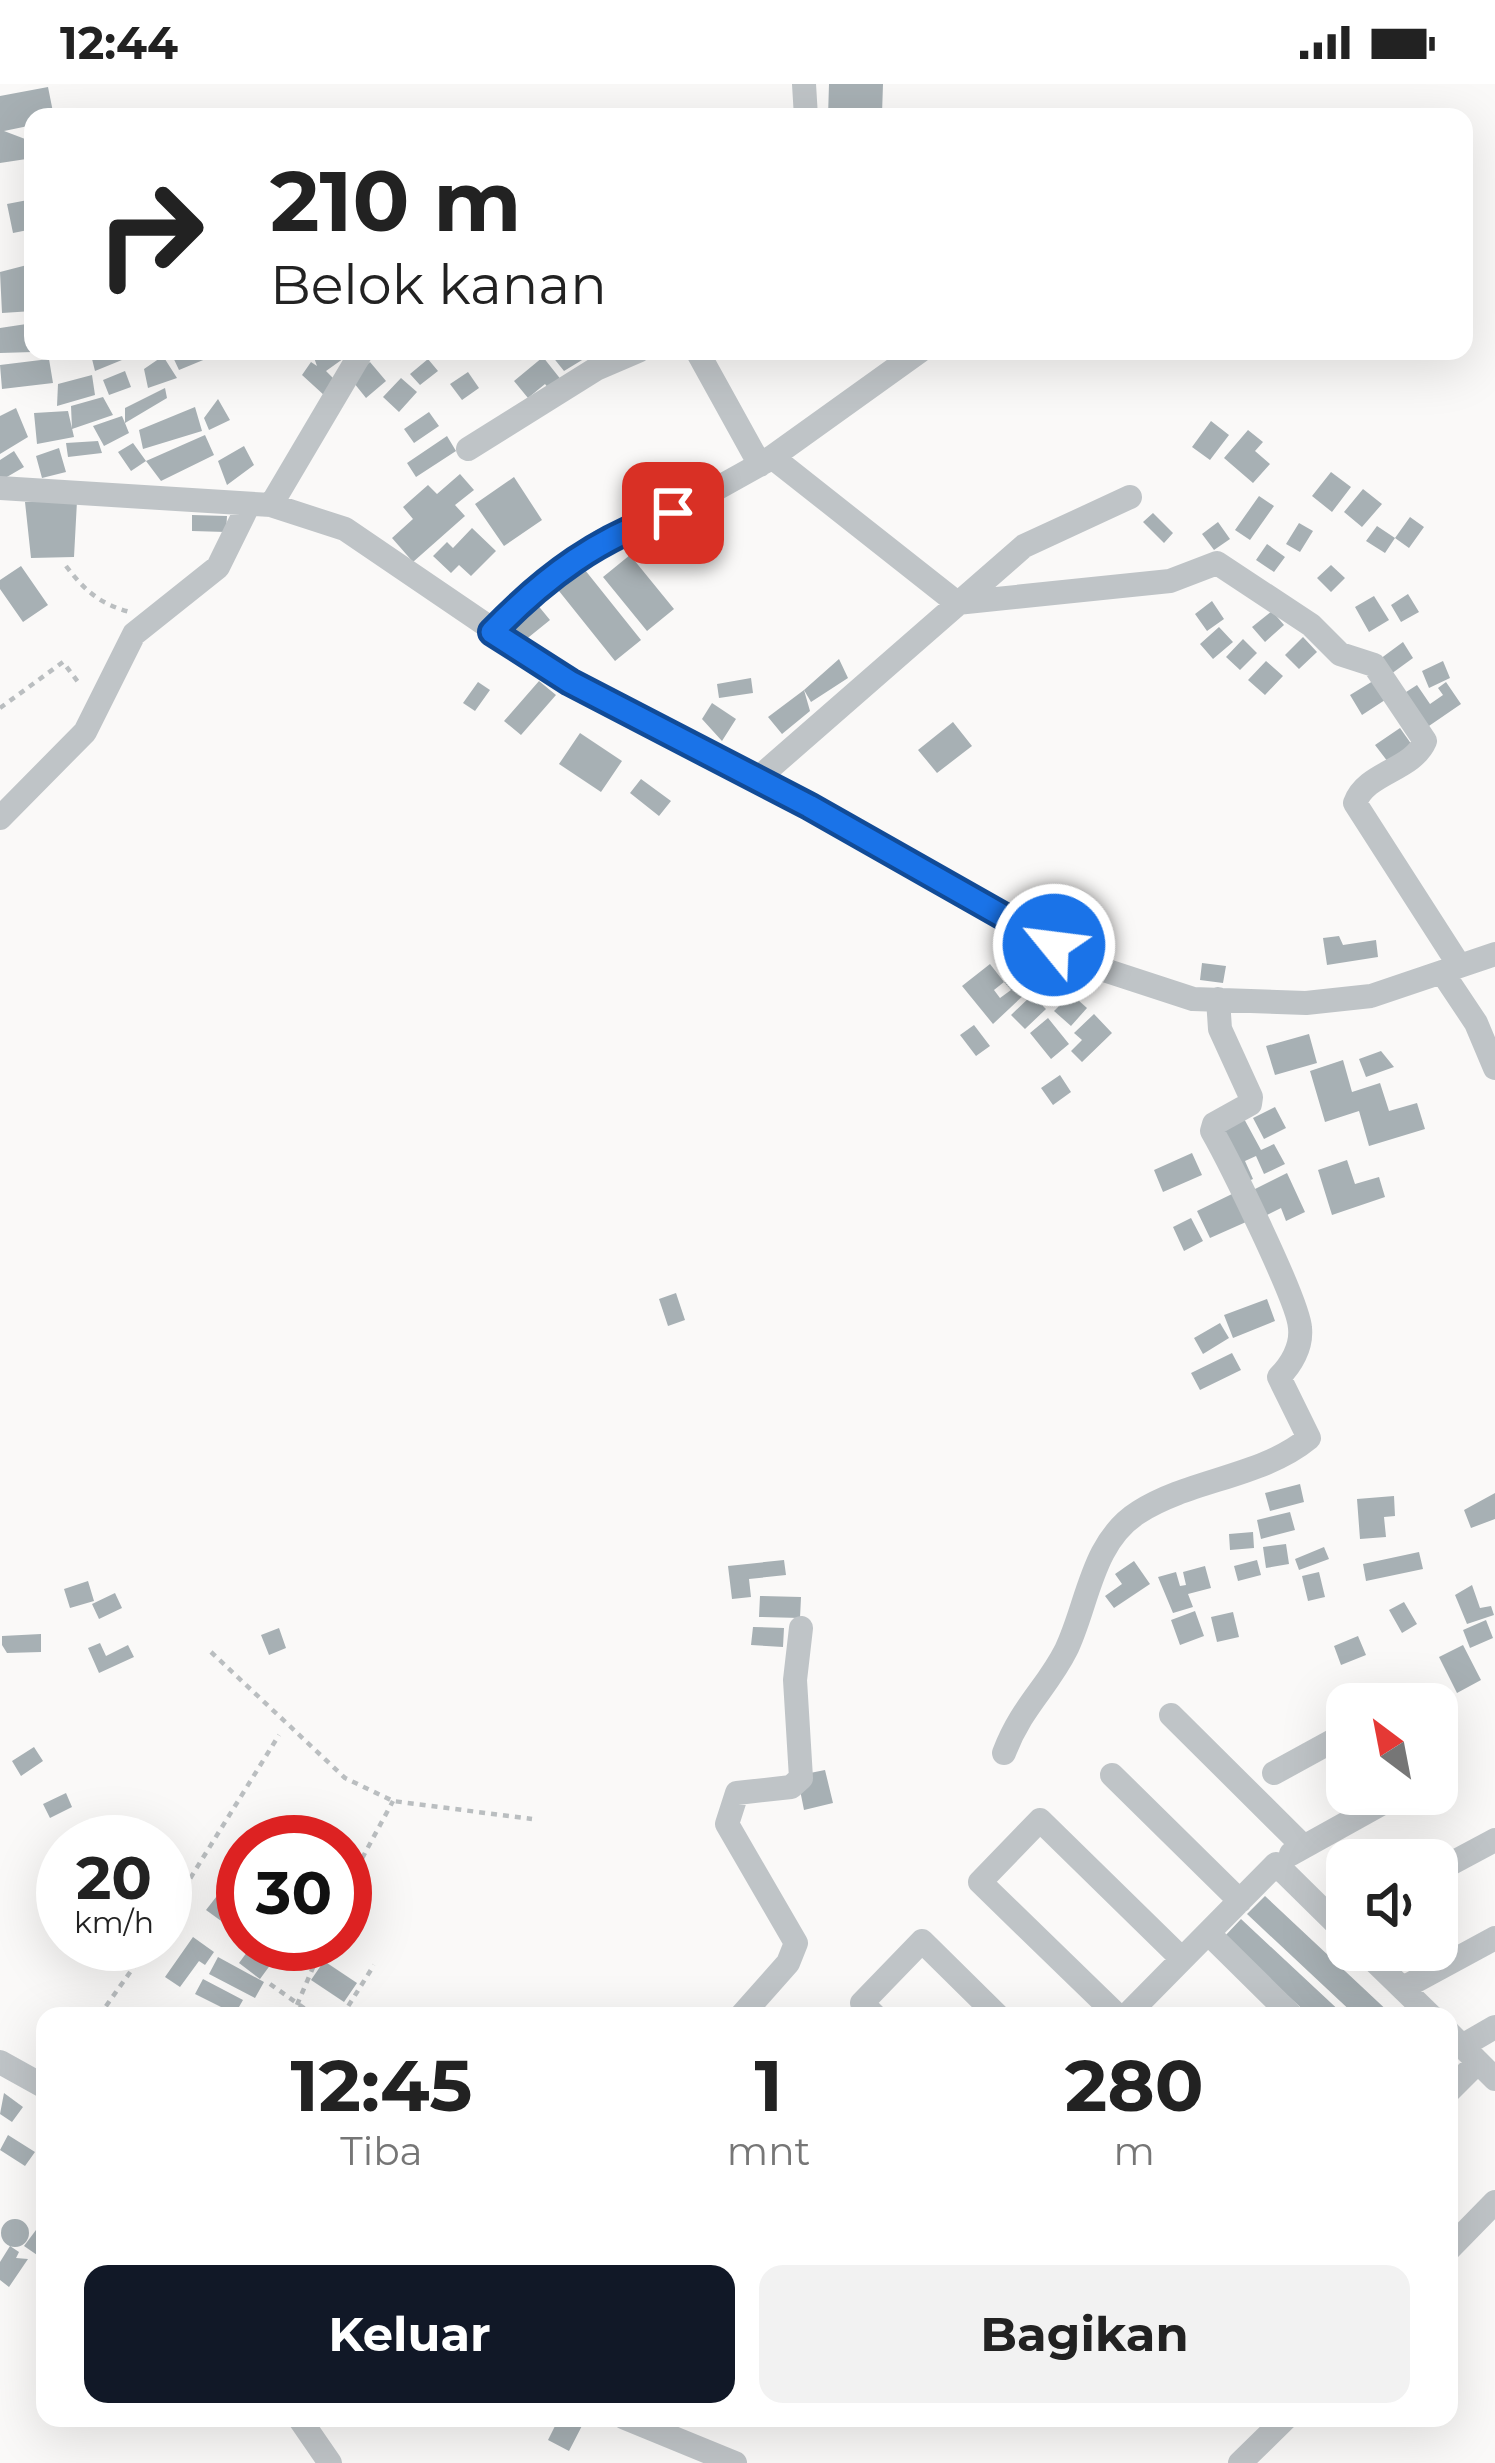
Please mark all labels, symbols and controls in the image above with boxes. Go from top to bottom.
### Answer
text: 12:44 [60,15,178,70]
text: 210 m [270,150,521,252]
icon: right [72,156,228,312]
text: Belok kanan [270,252,607,318]
pin [622,462,724,564]
icon: arrive [640,480,706,546]
position arrow [991,882,1117,1008]
north arrow [1326,1683,1458,1815]
map controls [1326,1683,1458,1971]
speed limit sign: 30 [216,1815,372,1971]
button: sound [1326,1839,1458,1971]
text: 20 [76,1841,152,1914]
text: km/h [74,1904,154,1941]
text: 12:45 [290,2041,472,2129]
text: 1 [754,2041,783,2129]
text: 280 [1065,2041,1204,2129]
text: Tiba [340,2127,422,2175]
text: mnt [727,2127,810,2175]
text: m [1113,2127,1155,2175]
button: Keluar [84,2265,735,2403]
button: Bagikan [759,2265,1410,2403]

